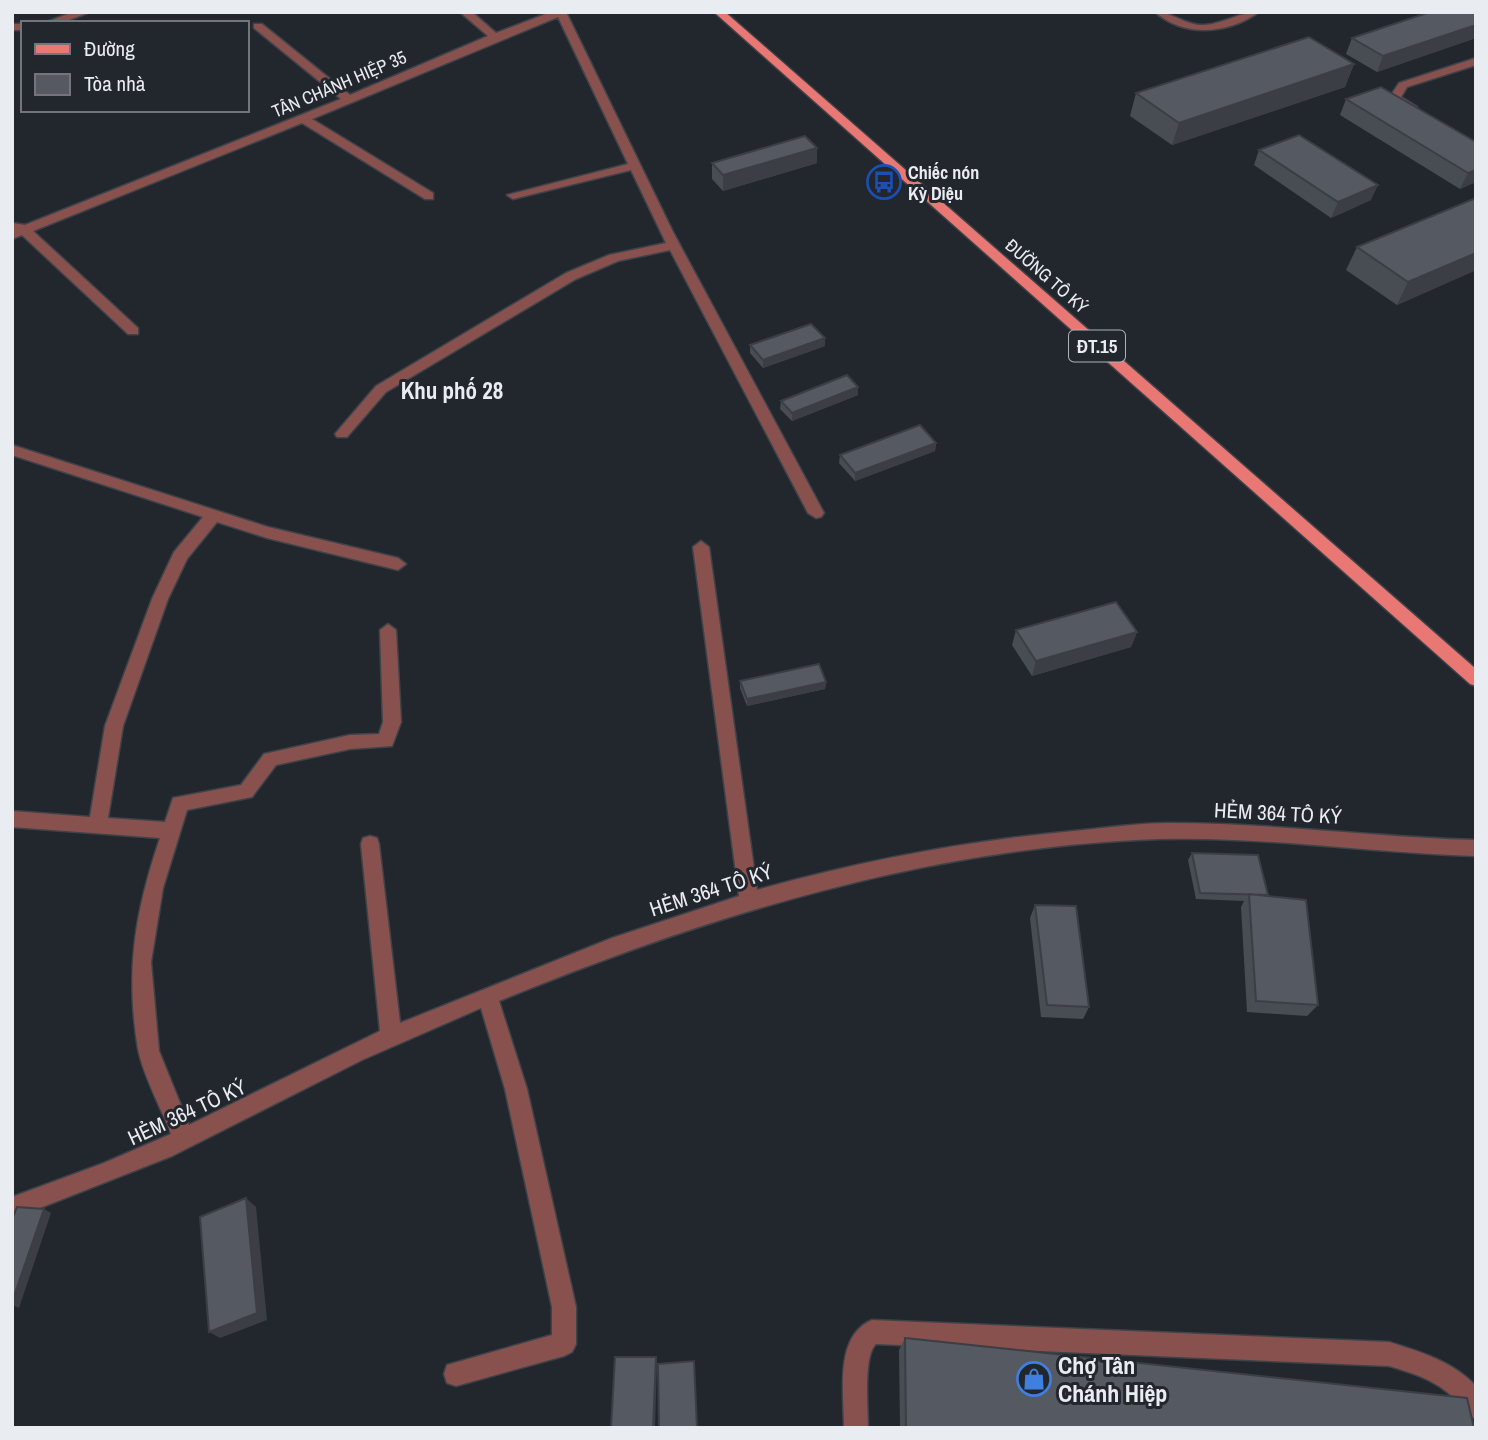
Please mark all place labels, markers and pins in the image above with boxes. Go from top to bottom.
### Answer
place label: Chiếc nón Kỳ Diệu [908,160,979,206]
bus stop icon: Chiếc nón Kỳ Diệu [865,163,903,201]
place label: Chợ Tân Chánh Hiệp [1058,1349,1167,1409]
shop icon: Chợ Tân Chánh Hiệp [1015,1360,1053,1398]

